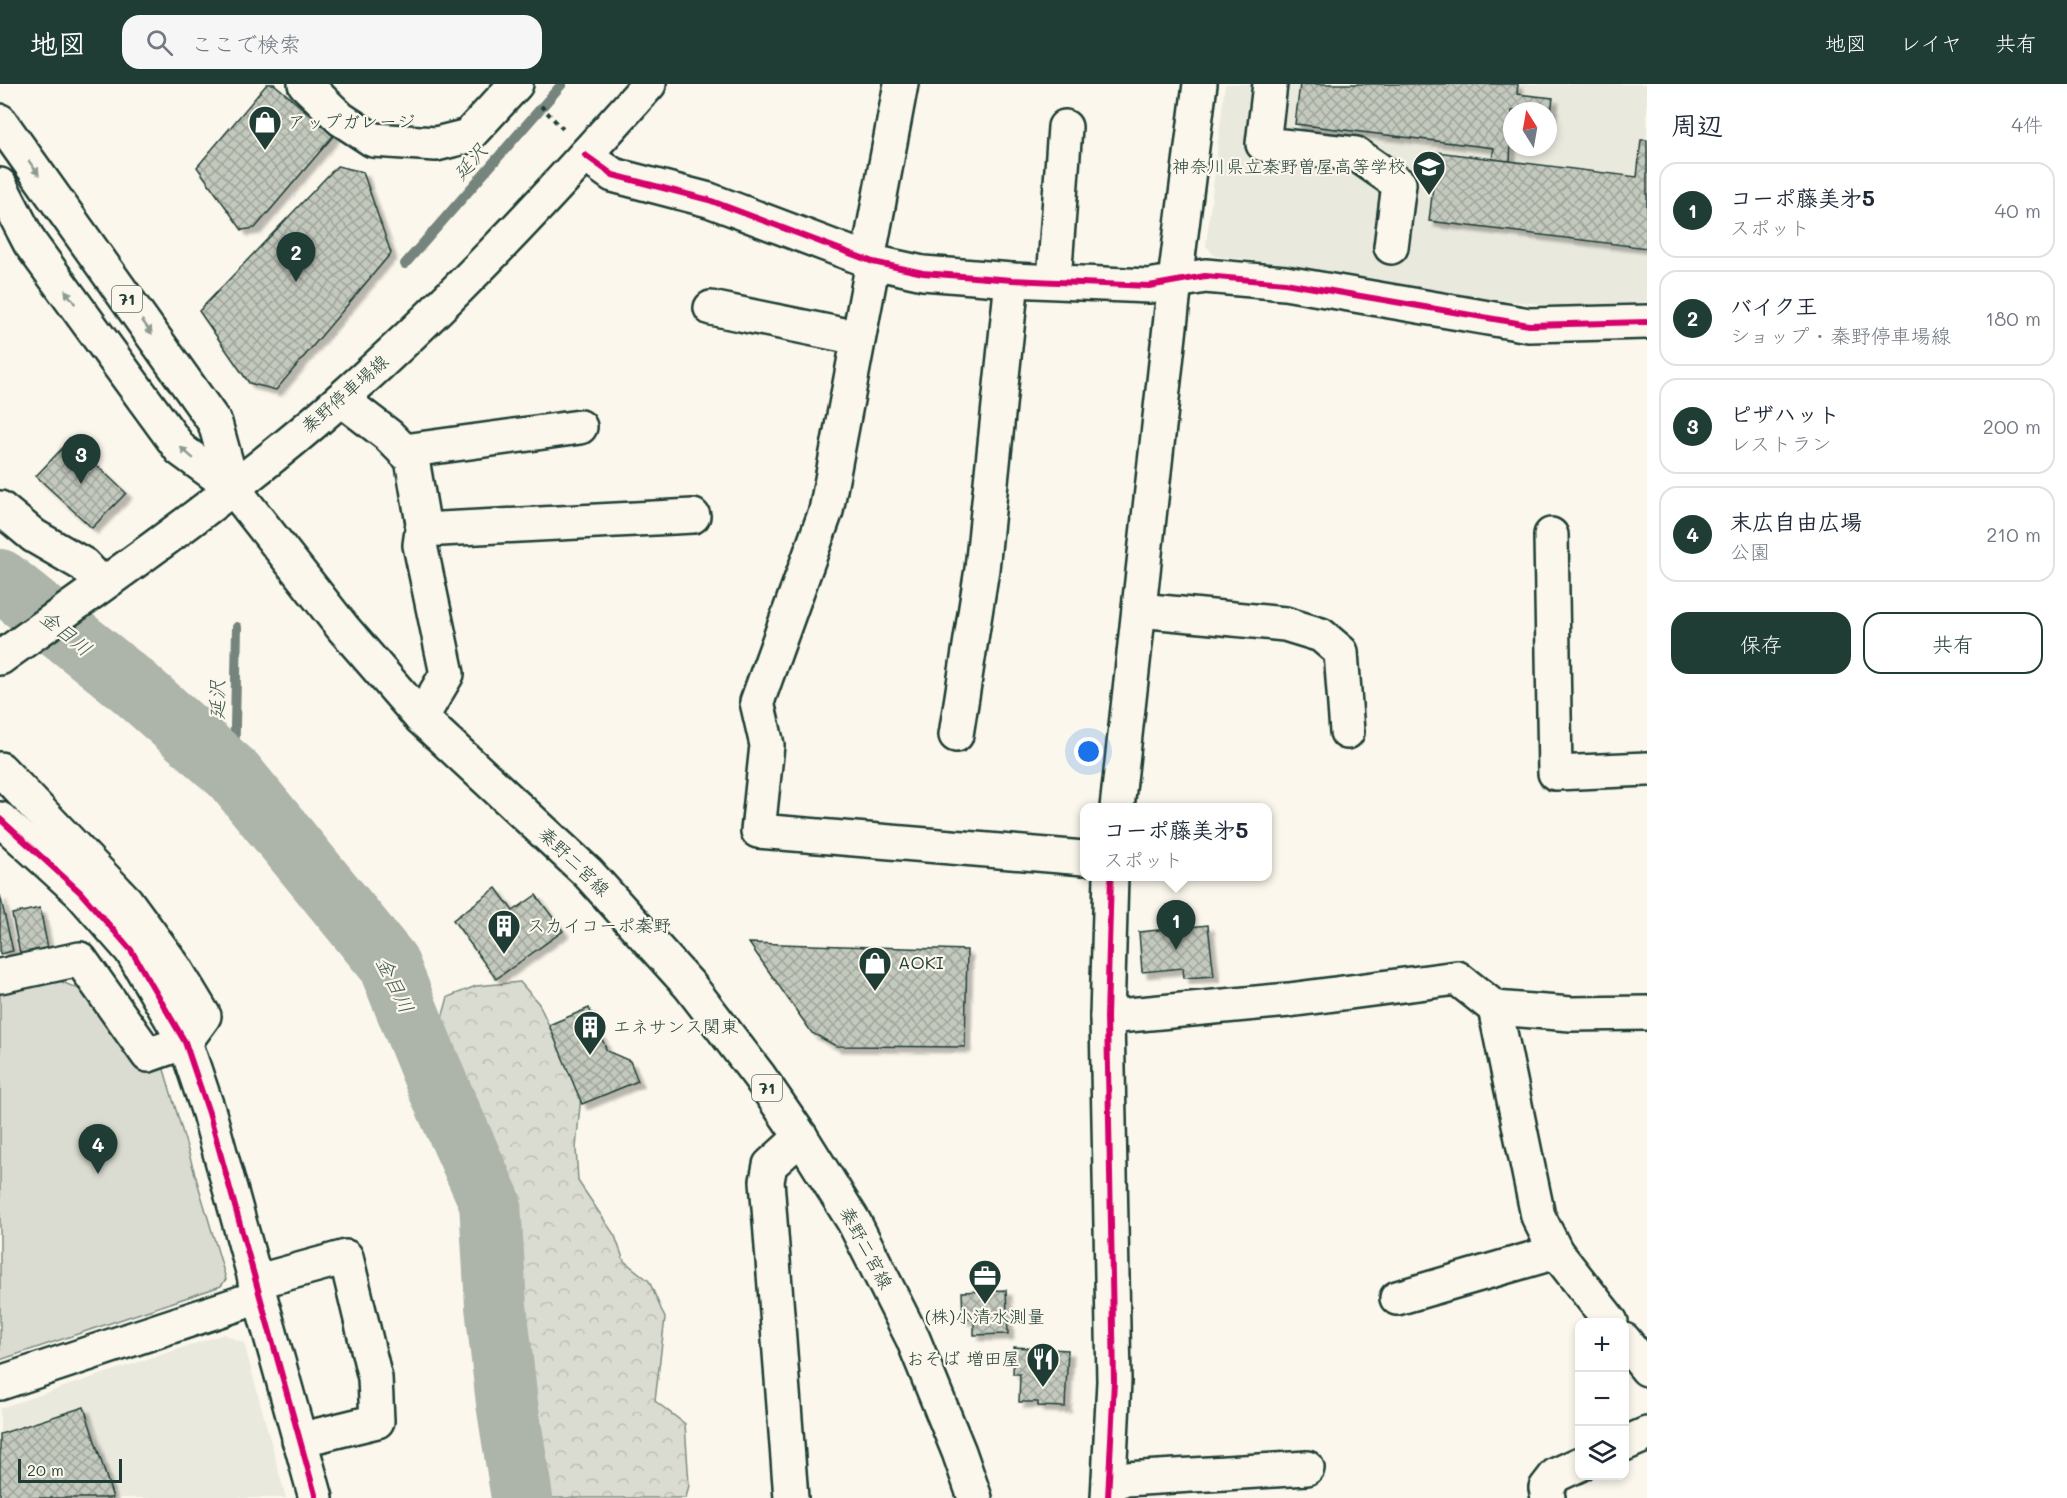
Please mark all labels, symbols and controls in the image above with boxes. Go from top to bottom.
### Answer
search box [122,15,542,69]
text: 地図 [30,25,86,61]
icon: search [143,26,176,59]
text: ここで検索 [191,29,301,58]
text: 地図 [1825,29,1867,56]
text: レイヤ [1900,29,1962,56]
text: 共有 [1995,29,2037,56]
north arrow [1503,102,1557,156]
shop icon: アップガレージ [247,104,283,151]
text: 周辺 [1671,108,1723,142]
place label: アップガレージ [288,109,415,133]
text: 4件 [2011,111,2043,137]
water label: 延沢 [446,137,493,185]
school or university icon: 神奈川県立秦野曽屋高等学校 [1411,149,1447,196]
place label: 神奈川県立秦野曽屋高等学校 [1172,154,1406,178]
one-way arrow [28,160,40,176]
text: コーポ藤美㐧5 [1730,183,1875,212]
text: 1 [1688,197,1697,223]
text: 40 m [1995,197,2041,223]
text: スポット [1730,214,1810,240]
pin: 2 [276,232,316,282]
road number: 71 [112,286,142,312]
one-way arrow [64,290,76,305]
text: バイク王 [1730,291,1818,320]
text: 2 [1687,305,1698,331]
text: 180 m [1985,305,2041,331]
one-way arrow [141,319,153,335]
text: ショップ · 秦野停車場線 [1730,322,1951,348]
street label: 秦野停車場線 [296,349,393,438]
text: ピザハット [1730,399,1840,428]
text: 3 [1687,413,1699,439]
text: 200 m [1983,413,2041,439]
text: レストラン [1730,430,1832,456]
pin: 3 [62,434,100,484]
one-way arrow [179,446,195,459]
text: 末広自由広場 [1730,507,1862,536]
text: 4 [1686,521,1699,547]
text: 210 m [1986,521,2041,547]
text: 公園 [1730,538,1770,564]
water label: 金目川 [35,603,98,661]
button: 保存 [1671,612,1851,674]
button: 共有 [1863,612,2043,674]
water label: 延沢 [203,679,229,720]
your location [1074,737,1103,766]
popup [1080,803,1272,881]
text: コーポ藤美㐧5 [1104,815,1248,844]
street label: 秦野二宮線 [534,821,615,901]
text: スポット [1104,846,1184,872]
pin: 1 [1156,900,1196,950]
building icon: スカイコーポ秦野 [486,908,522,955]
place label: スカイコーポ秦野 [527,913,671,937]
shop icon: AOKI [857,945,893,992]
place label: AOKI [898,950,944,974]
water label: 金目川 [371,952,421,1017]
building icon: エネサンス関東 [572,1009,608,1056]
place label: エネサンス関東 [613,1014,739,1038]
road number: 71 [752,1075,782,1101]
pin: 4 [78,1124,118,1174]
street label: 秦野二宮線 [835,1202,899,1293]
office icon: (株)小清水測量 [967,1258,1003,1305]
place label: (株)小清水測量 [925,1304,1045,1328]
map controls [1575,1318,1629,1480]
button: + [1575,1318,1629,1372]
restaurant icon: おそば 増田屋 [1025,1341,1061,1388]
place label: おそば 増田屋 [906,1346,1020,1370]
button: − [1575,1372,1629,1426]
button: layers [1575,1426,1629,1480]
scale bar [18,1456,122,1484]
text: 20 m [27,1459,64,1480]

